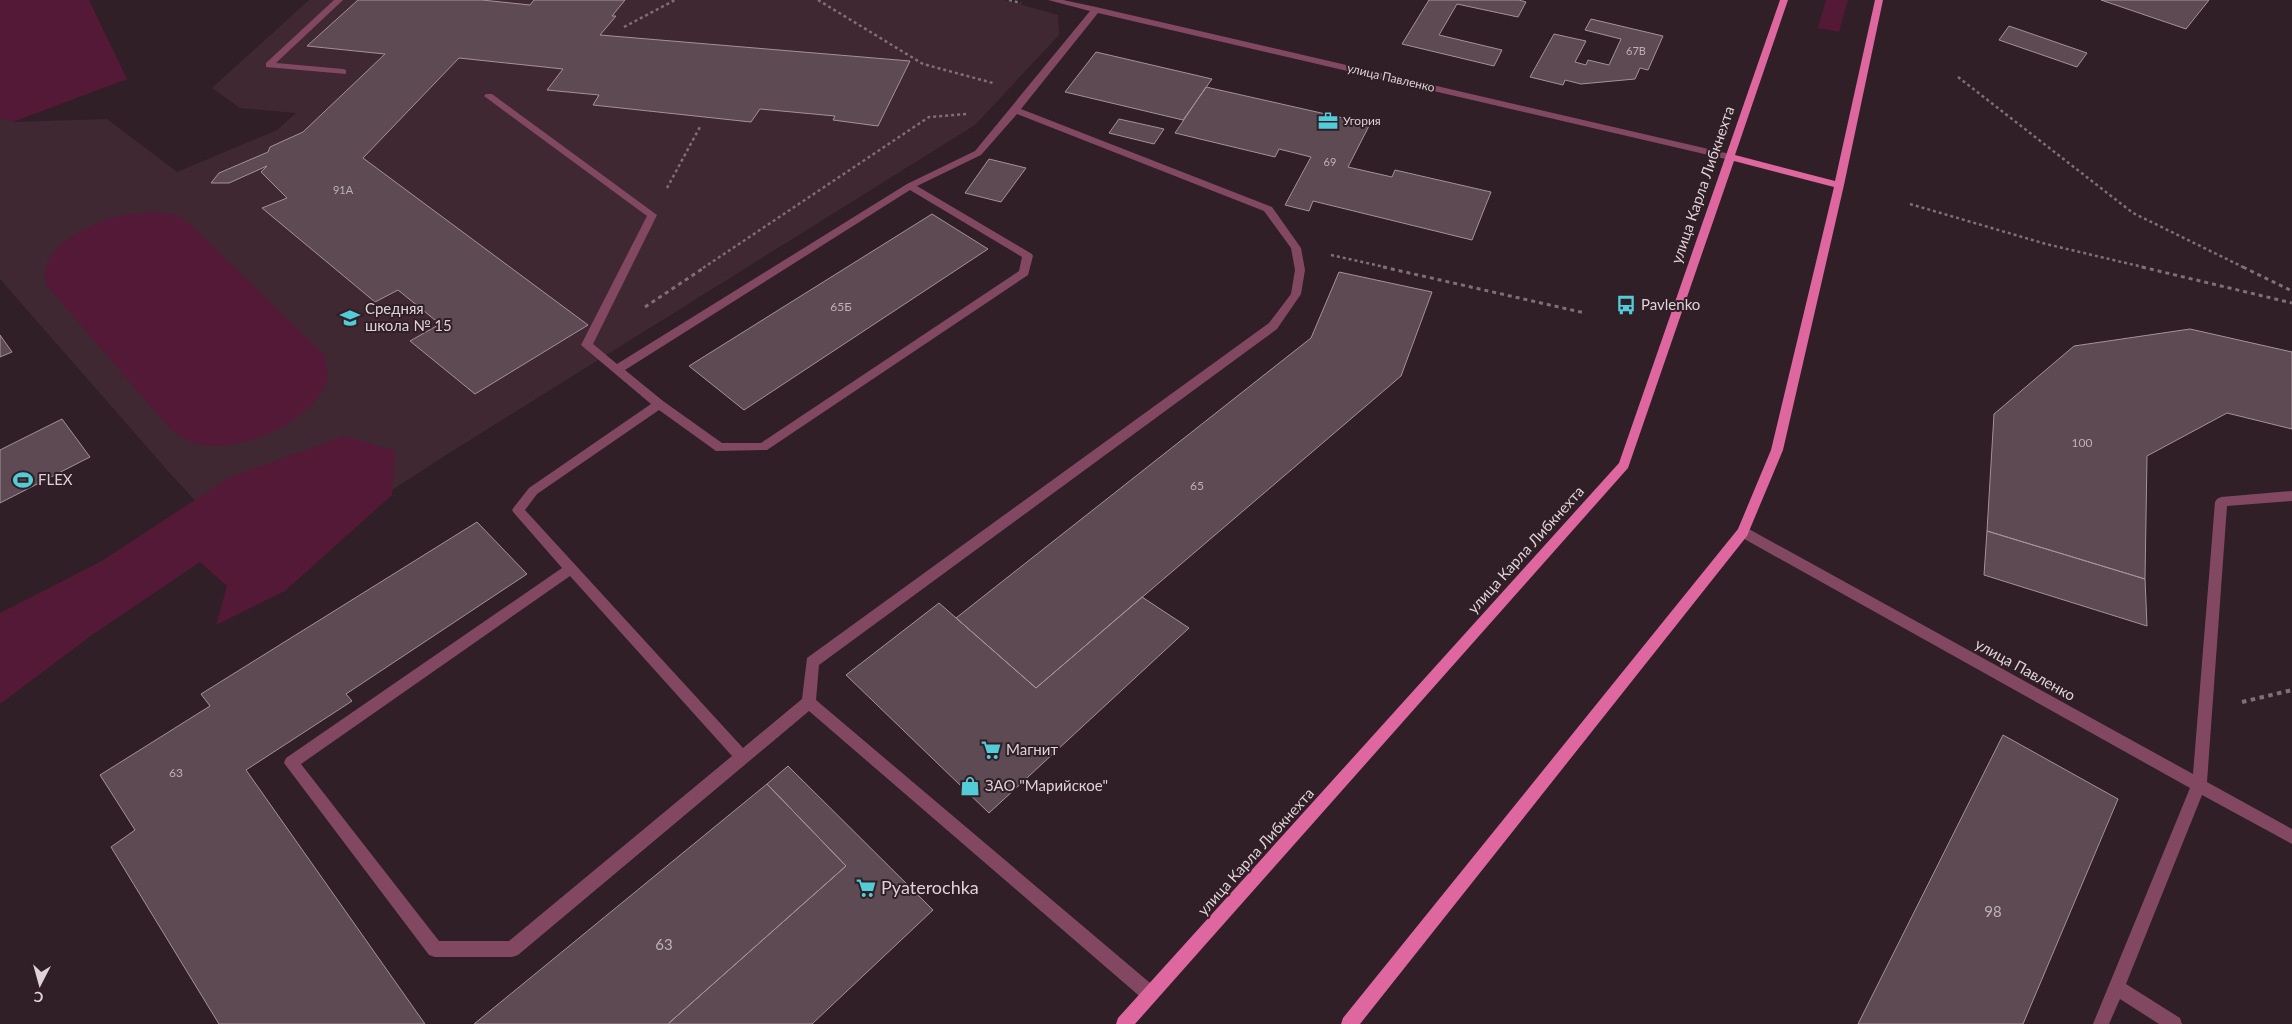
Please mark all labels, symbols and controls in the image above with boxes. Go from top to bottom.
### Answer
house number: 67В [1626,44,1646,57]
street label: улица Павленко [1346,60,1437,95]
street label: улица Карла Либкнехта [1667,104,1737,266]
office icon: Угория [1317,110,1339,132]
place label: Угория [1343,113,1381,128]
house number: 69 [1324,155,1336,168]
house number: 91А [333,183,354,196]
bus stop icon: Pavlenko [1615,294,1637,316]
place label: Pavlenko [1641,295,1700,313]
place label: Средняя школа № 15 [365,299,452,334]
house number: 65Б [830,299,852,314]
school or university icon: Средняя школа № 15 [339,307,361,329]
house number: 100 [2072,435,2092,450]
sports icon: FLEX [12,469,34,491]
place label: FLEX [38,470,73,488]
house number: 65 [1190,478,1204,493]
street label: улица Карла Либкнехта [1463,482,1587,617]
street label: улица Павленко [1972,634,2079,704]
supermarket icon: Магнит [980,739,1002,761]
place label: Магнит [1006,740,1058,758]
house number: 63 [169,765,183,780]
shop icon: ЗАО "Марийское" [959,775,981,797]
place label: ЗАО "Марийское" [985,776,1108,794]
street label: улица Карла Либкнехта [1193,784,1317,919]
place label: Pyaterochka [881,876,979,898]
supermarket icon: Pyaterochka [855,877,877,899]
house number: 98 [1984,902,2002,920]
house number: 63 [655,935,673,953]
north arrow [15,959,65,1009]
text: С [32,988,44,1006]

